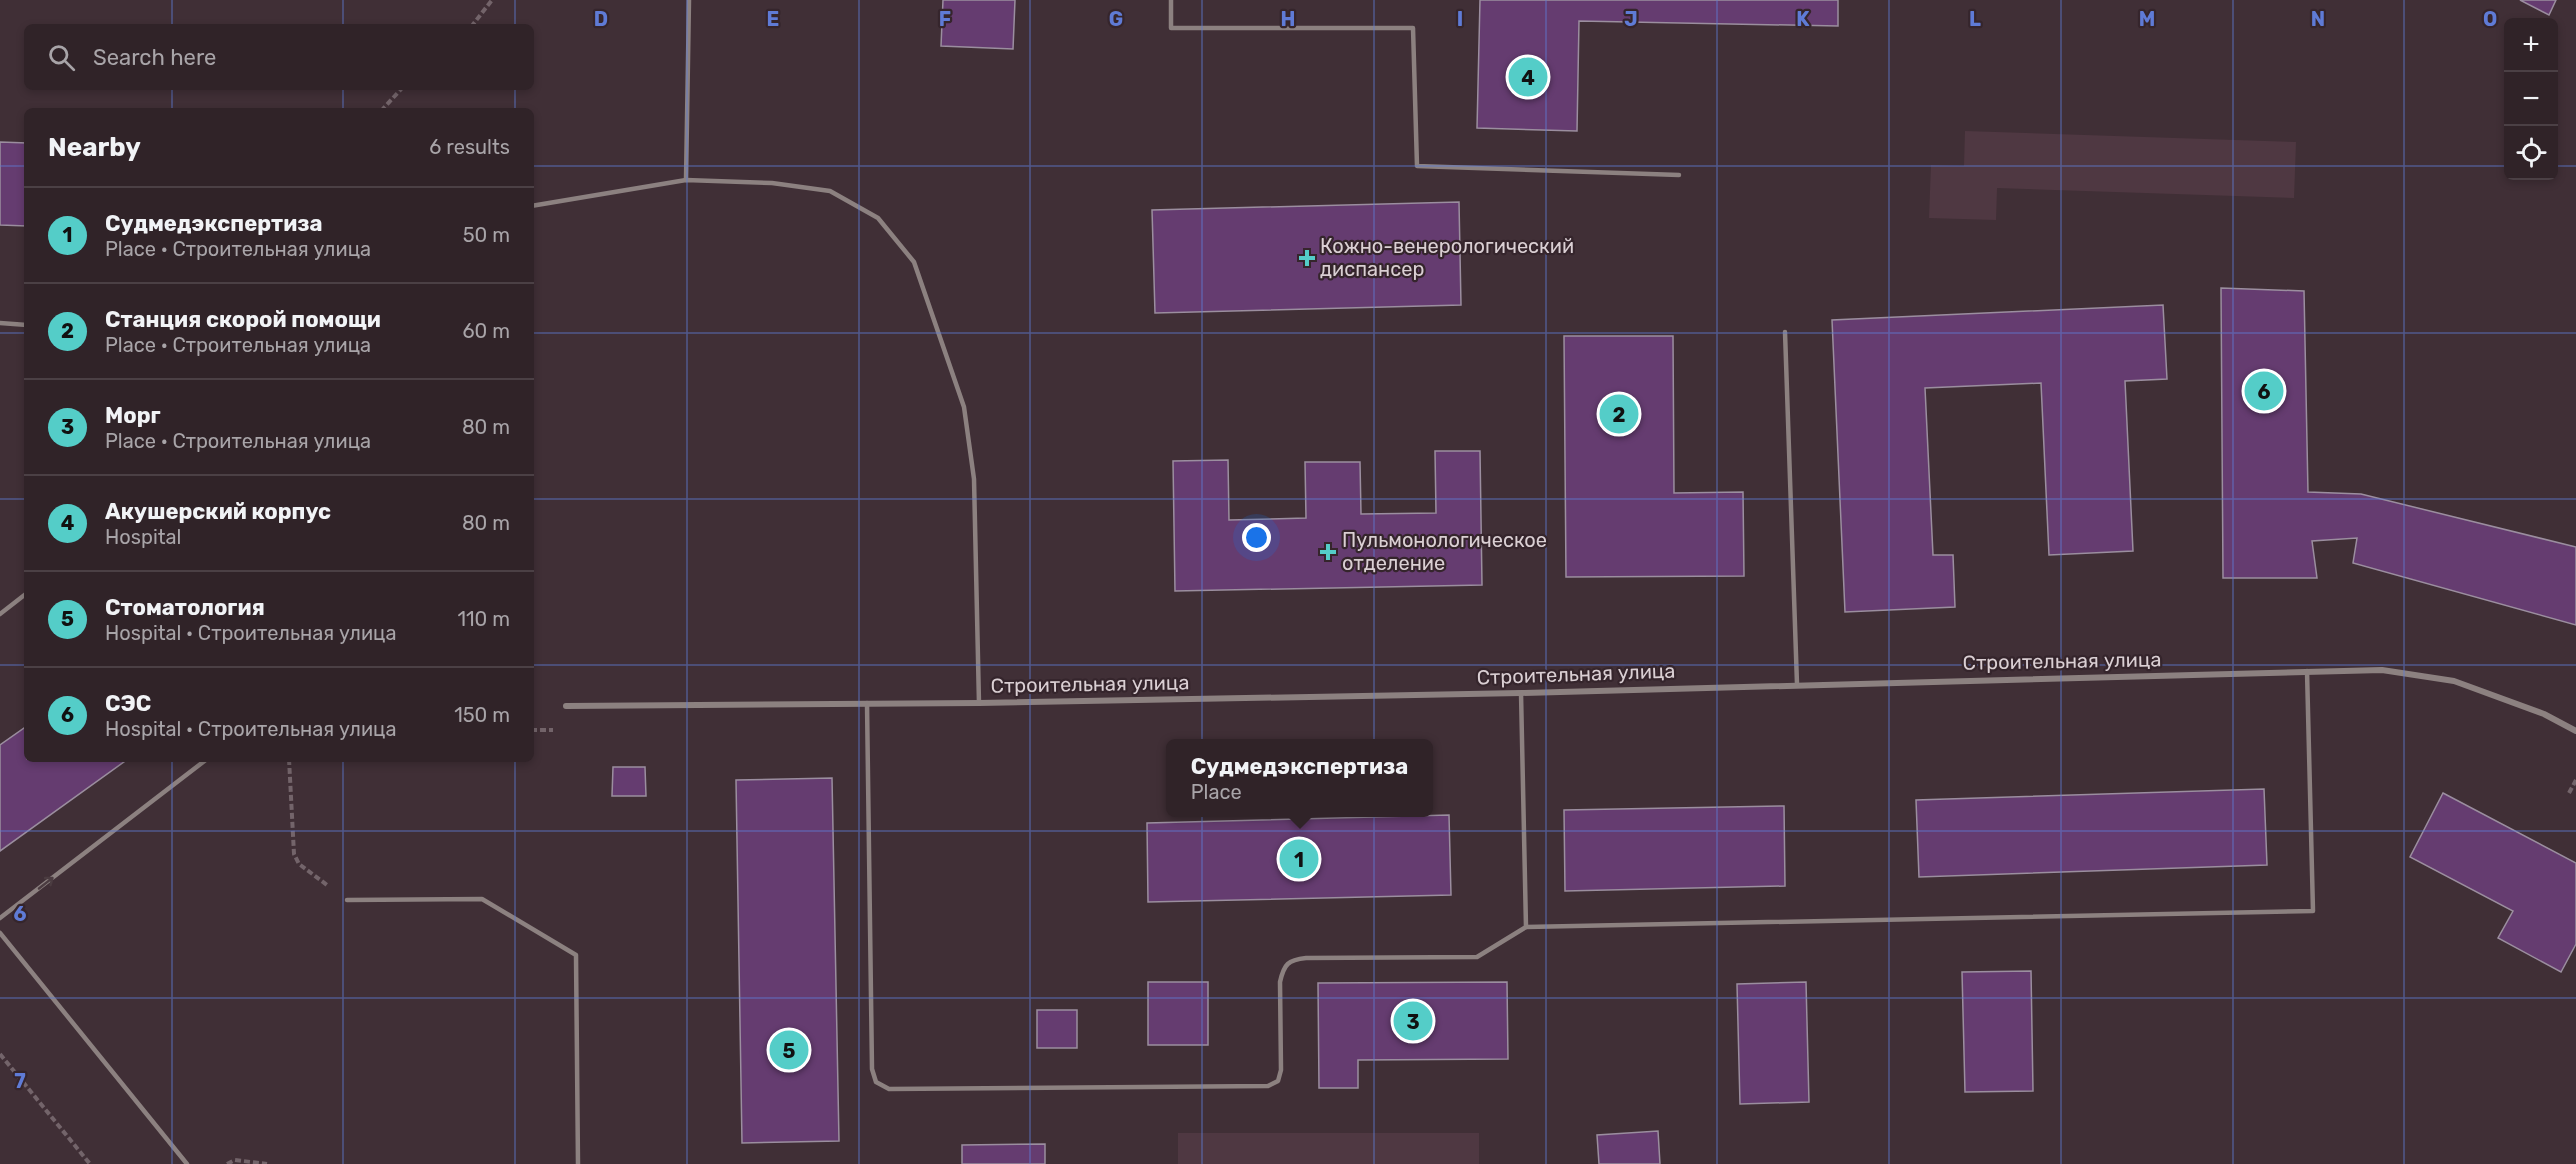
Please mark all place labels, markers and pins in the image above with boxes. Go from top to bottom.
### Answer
pin: 4 [1508,54,1547,100]
place label: Кожно-венерологический диспансер [1320,234,1574,281]
marker: Кожно-венерологический диспансер [1298,249,1316,267]
pin: 6 [2244,368,2284,414]
pin: 2 [1600,392,1638,436]
place label: Пульмонологическое отделение [1342,528,1547,575]
marker: Пульмонологическое отделение [1319,543,1337,561]
pin: 1 [1280,836,1318,882]
pin: 3 [1394,998,1432,1044]
pin: 5 [770,1028,808,1072]

